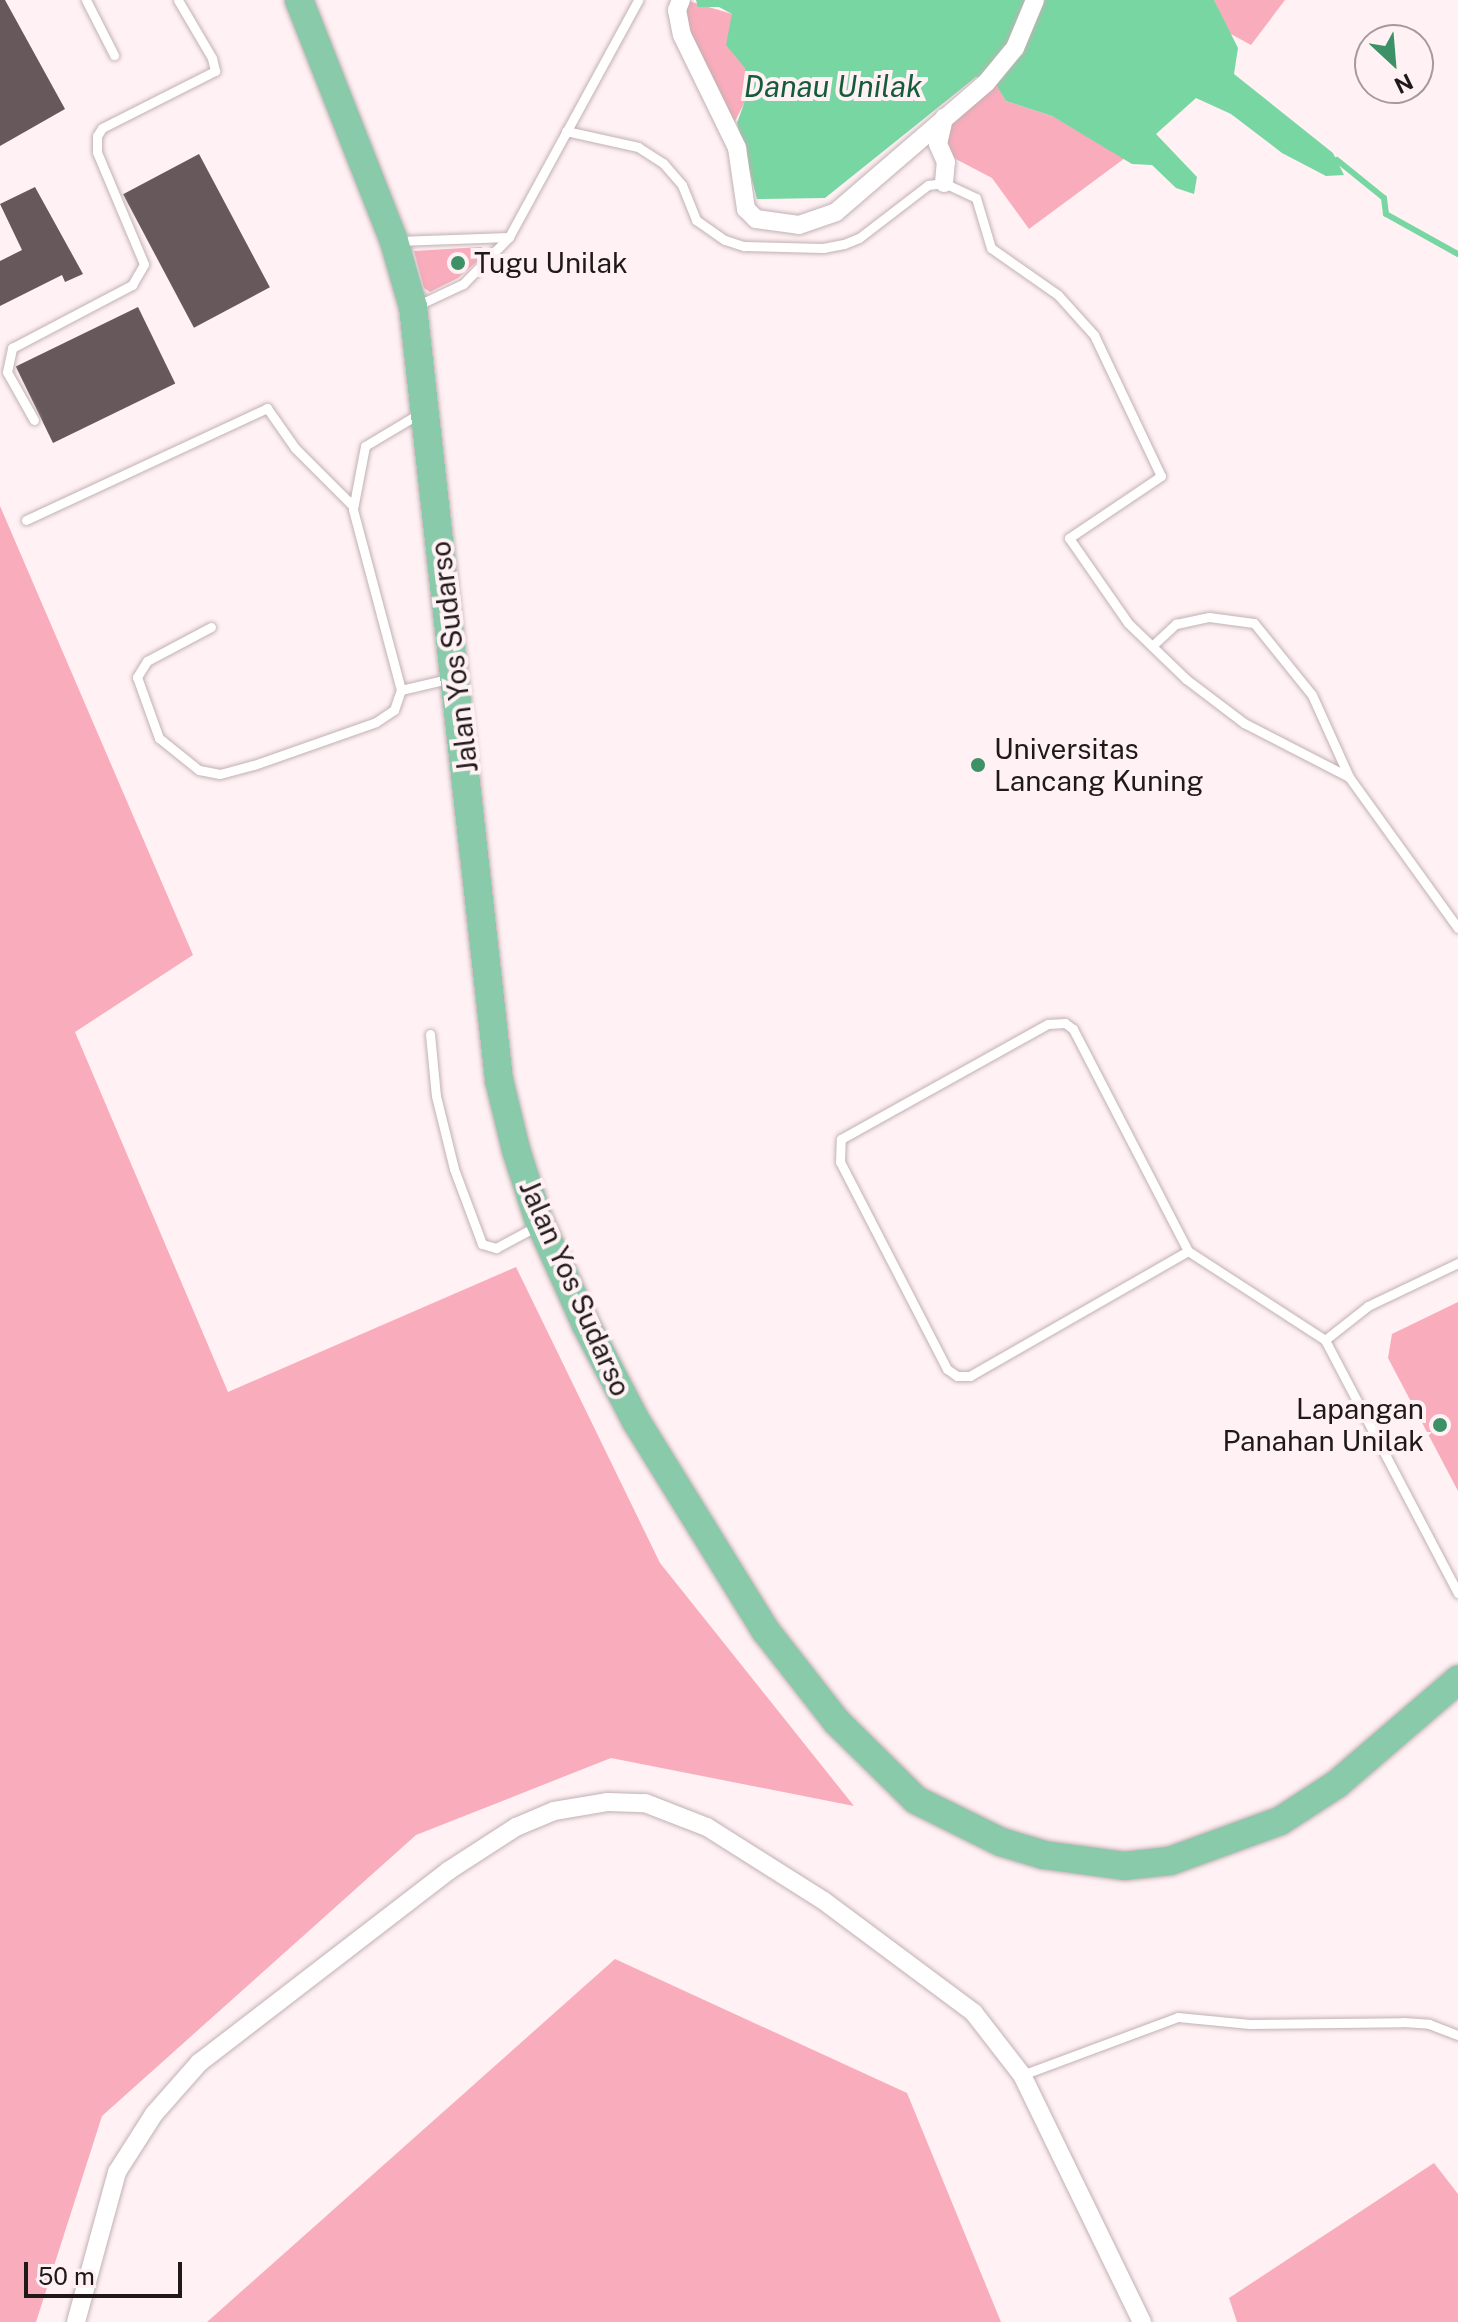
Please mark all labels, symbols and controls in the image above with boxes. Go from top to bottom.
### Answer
north arrow [1354,24,1434,104]
water label: Danau Unilak [744,68,922,104]
text: N [1390,68,1417,99]
place label: Tugu Unilak [474,246,628,280]
marker: Tugu Unilak [449,254,467,272]
street label: Jalan Yos Sudarso [423,539,485,775]
place label: Universitas Lancang Kuning [994,732,1204,798]
marker: Universitas Lancang Kuning [969,756,987,774]
street label: Jalan Yos Sudarso [512,1175,638,1401]
place label: Lapangan Panahan Unilak [1222,1392,1424,1458]
marker: Lapangan Panahan Unilak [1431,1416,1449,1434]
scale bar [28,2246,186,2296]
text: 50 m [38,2262,95,2290]

